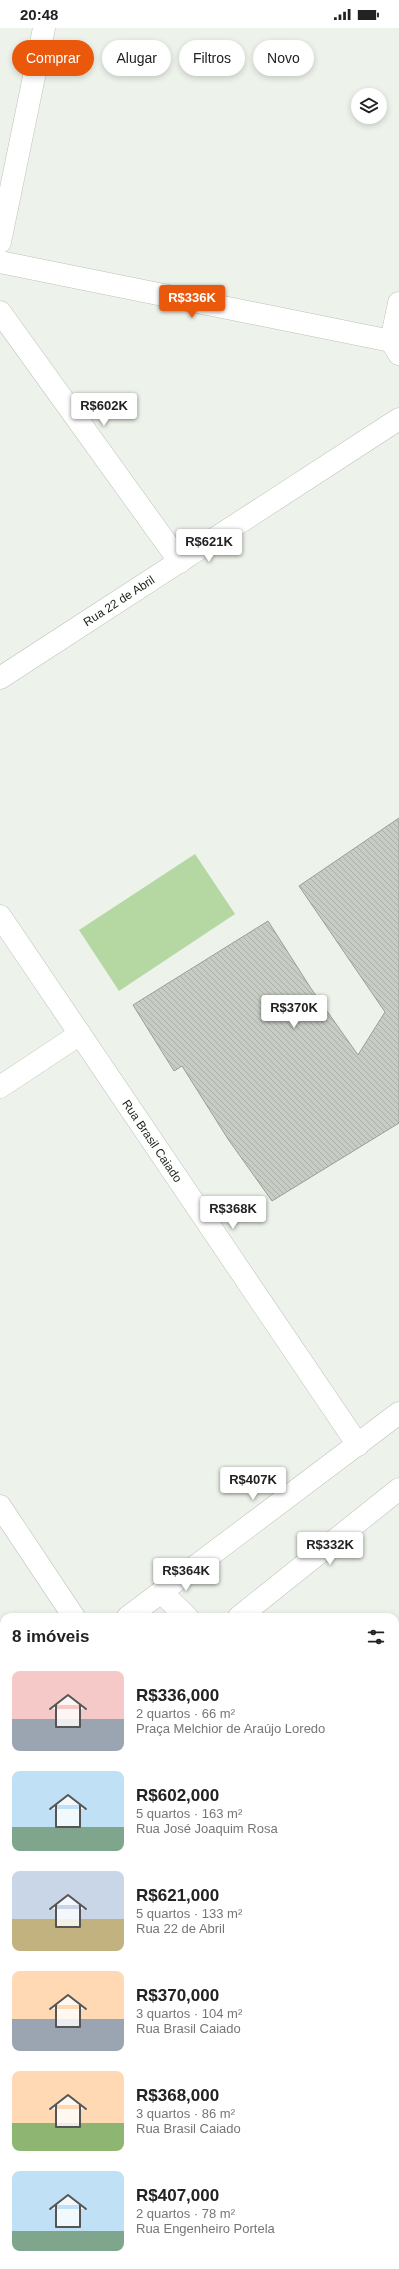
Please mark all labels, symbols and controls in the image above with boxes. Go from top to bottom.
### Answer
text: 20:48 [20,6,58,23]
chip: Comprar [12,40,94,76]
chip: Alugar [102,40,171,76]
chip: Filtros [179,40,245,76]
chip: Novo [253,40,314,76]
map controls [351,88,387,124]
button: layers [351,88,387,124]
pin: R$336K [159,285,225,319]
text: R$336K [168,290,216,305]
pin: R$602K [71,393,137,427]
text: R$602K [80,398,128,413]
pin: R$621K [176,529,242,563]
text: R$621K [185,534,233,549]
street label: Rua 22 de Abril [81,573,157,629]
pin: R$370K [261,995,327,1029]
text: R$370K [270,1000,318,1015]
street label: Rua Brasil Caiado [119,1097,185,1185]
pin: R$368K [200,1196,266,1230]
text: R$368K [209,1201,257,1216]
pin: R$407K [220,1467,286,1501]
text: R$407K [229,1472,277,1487]
pin: R$332K [297,1532,363,1566]
text: R$332K [306,1537,354,1552]
pin: R$364K [153,1558,219,1592]
text: R$364K [162,1563,210,1578]
icon: filters [365,1626,387,1648]
text: 8 imóveis [12,1627,90,1646]
text: R$336,000 [136,1686,219,1705]
icon: home [44,1687,92,1735]
text: 2 quartos · 66 m² [136,1706,235,1721]
text: Praça Melchior de Araújo Loredo [136,1721,325,1736]
text: R$602,000 [136,1786,219,1805]
icon: home [44,1787,92,1835]
text: 5 quartos · 163 m² [136,1806,242,1821]
text: Rua José Joaquim Rosa [136,1821,278,1836]
text: R$621,000 [136,1886,219,1905]
icon: home [44,1887,92,1935]
text: 5 quartos · 133 m² [136,1906,242,1921]
text: Rua 22 de Abril [136,1921,225,1936]
text: R$370,000 [136,1986,219,2005]
icon: home [44,1987,92,2035]
text: 3 quartos · 104 m² [136,2006,242,2021]
text: Rua Brasil Caiado [136,2021,241,2036]
text: R$368,000 [136,2086,219,2105]
icon: home [44,2087,92,2135]
text: 3 quartos · 86 m² [136,2106,235,2121]
text: Rua Brasil Caiado [136,2121,241,2136]
text: R$407,000 [136,2186,219,2205]
icon: home [44,2187,92,2235]
text: 2 quartos · 78 m² [136,2206,235,2221]
text: Rua Engenheiro Portela [136,2221,275,2236]

